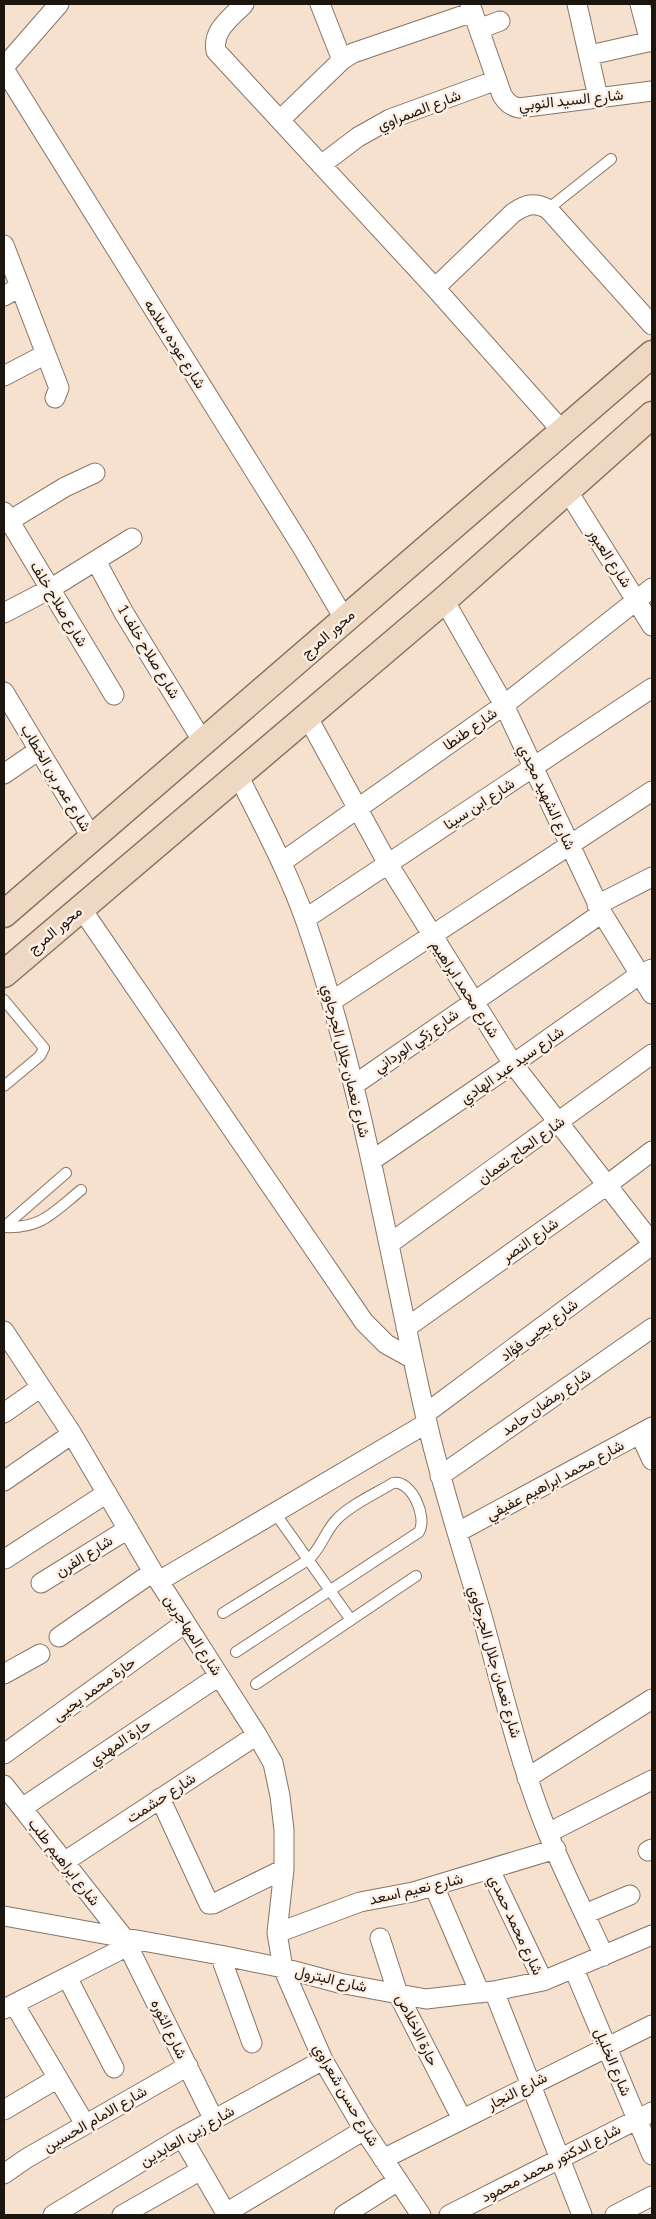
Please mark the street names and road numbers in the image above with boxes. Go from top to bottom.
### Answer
street label: شارع الصمراوي [375,86,465,138]
street label: شارع السيد النوبي [518,86,625,118]
street label: شارع عوده سلامه [139,296,210,393]
street label: شارع العبور [582,524,636,592]
street label: شارع صلاح خلف [25,558,92,651]
street label: شارع صلاح خلف 1 [112,602,184,703]
street label: محور المرج [297,606,360,664]
street label: شارع طنطا [439,704,502,756]
street label: شارع عمر بن الخطاب [15,721,95,836]
street label: شارع الشهيد مجدي [511,741,579,854]
street label: شارع ابن سينا [440,774,519,835]
street label: محور المرج [24,902,87,959]
street label: شارع محمد ابراهيم [425,937,503,1042]
street label: شارع نعمان جلال الجرجاوي [314,983,374,1141]
street label: شارع زكي الورداني [370,1005,464,1080]
street label: شارع سيد عبد الهادي [457,1022,570,1111]
street label: شارع الحاج نعمان [474,1112,570,1189]
street label: شارع النصر [498,1214,563,1268]
street label: شارع يحيى فؤاد [497,1295,583,1367]
street label: شارع رمضان حامد [498,1364,595,1441]
street label: شارع محمد ابراهيم عفيفي [483,1436,629,1527]
street label: شارع الفرن [52,1531,117,1582]
street label: شارع نعمان جلال الجرجاوي [461,1584,525,1741]
street label: شارع المهاجرين [158,1591,226,1680]
street label: حارة محمد يحيى [49,1653,139,1726]
street label: حارة المهدي [86,1715,156,1772]
street label: شارع حشمت [123,1769,200,1829]
street label: شارع ابراهيم طلب [23,1815,104,1911]
street label: شارع نعيم اسعد [367,1869,465,1910]
street label: شارع محمد حمدي [481,1872,547,1980]
street label: شارع البترول [293,1962,369,1998]
street label: حارة الاخلاص [391,1991,442,2069]
street label: شارع الثوره [145,1996,191,2063]
street label: شارع الخليل [589,2025,635,2100]
street label: شارع حسن شعراوي [306,2040,383,2152]
street label: شارع النجار [483,2068,551,2116]
street label: شارع الامام الحسين [40,2082,151,2158]
street label: شارع زين العابدين [137,2102,239,2172]
street label: شارع الدكتور محمد محمود [478,2120,625,2208]

